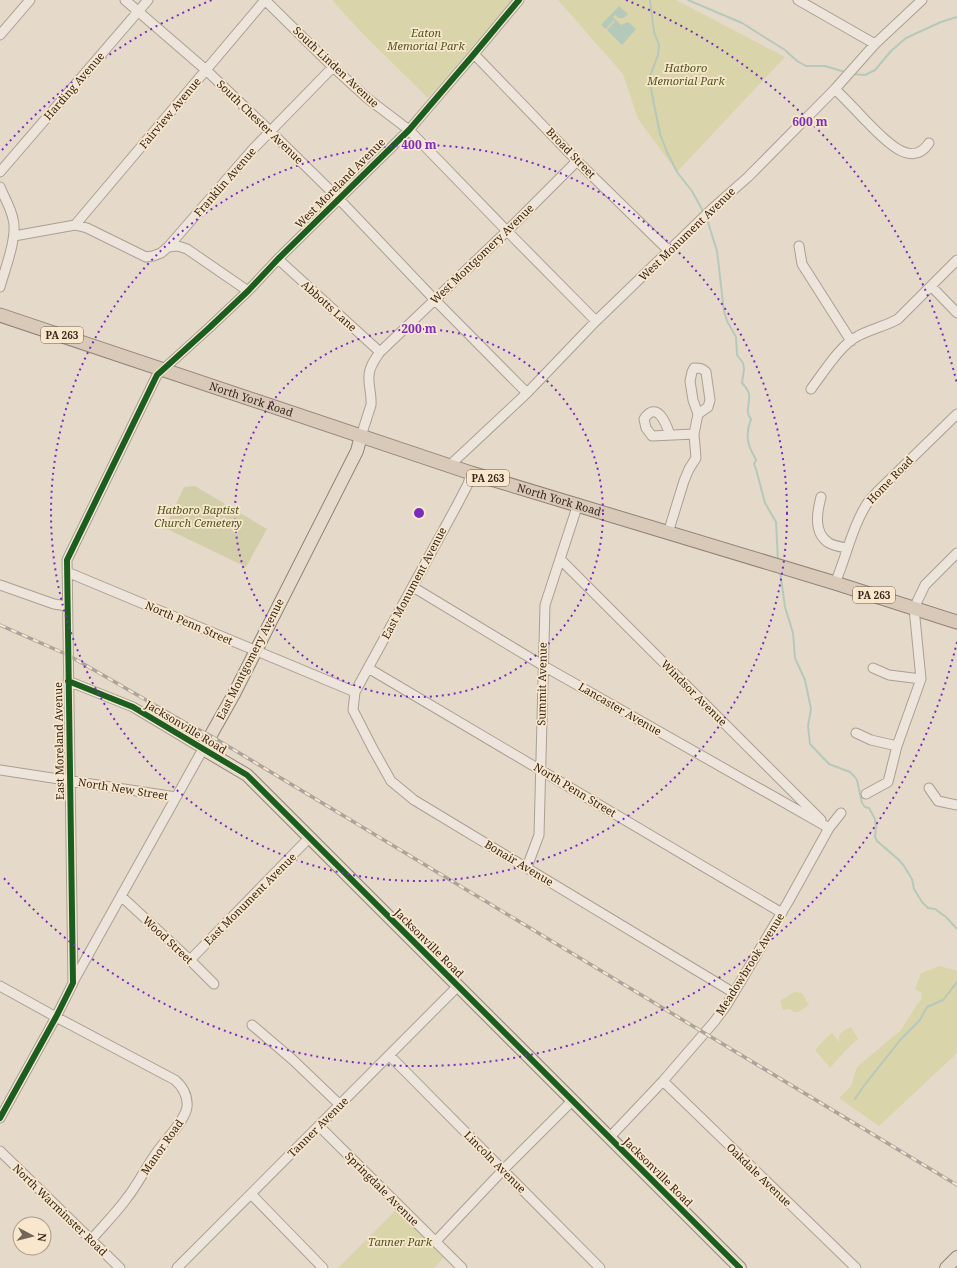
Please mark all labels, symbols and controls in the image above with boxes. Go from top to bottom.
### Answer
street label: South Linden Avenue [290,23,383,111]
park label: Eaton Memorial Park [386,25,466,53]
street label: Harding Avenue [40,48,107,123]
park label: Hatboro Memorial Park [646,60,726,88]
street label: Fairview Avenue [135,74,204,151]
street label: South Chester Avenue [214,76,307,167]
text: 600 m [792,113,828,130]
street label: Broad Street [543,124,599,181]
street label: West Moreland Avenue [291,134,388,231]
text: 400 m [401,136,437,153]
street label: Franklin Avenue [190,144,259,220]
street label: West Monument Avenue [635,184,738,284]
street label: West Montgomery Avenue [427,200,537,307]
street label: Abbotts Lane [299,277,360,334]
text: 200 m [401,320,437,337]
road number: PA 263 [41,327,83,343]
street label: North York Road [208,378,295,420]
street label: Home Road [863,452,916,507]
road number: PA 263 [467,470,509,486]
street label: North York Road [515,479,604,519]
park label: Hatboro Baptist Church Cemetery [154,502,242,530]
centre of rings [412,506,426,520]
street label: East Monument Avenue [378,524,450,641]
road number: PA 263 [853,587,895,603]
street label: East Montgomery Avenue [212,595,287,722]
street label: North Penn Street [143,597,235,648]
street label: Summit Avenue [533,642,550,726]
street label: Windsor Avenue [658,656,731,729]
street label: Lancaster Avenue [576,679,665,739]
street label: East Moreland Avenue [50,682,67,800]
street label: Jacksonville Road [142,696,230,757]
street label: North Penn Street [531,759,619,820]
street label: North New Street [77,774,169,803]
street label: Bonair Avenue [482,836,557,889]
street label: East Monument Avenue [200,849,299,948]
street label: Jacksonville Road [391,904,467,981]
street label: Meadowbrook Avenue [712,910,787,1018]
street label: Wood Street [140,912,197,967]
street label: Tanner Avenue [284,1093,351,1160]
street label: Manor Road [137,1116,186,1177]
street label: Lincoln Avenue [461,1127,530,1196]
street label: Jacksonville Road [620,1133,696,1210]
street label: Oakdale Avenue [724,1140,795,1210]
street label: Springdale Avenue [342,1148,423,1229]
street label: North Warminster Road [10,1161,110,1259]
north arrow [12,1216,52,1256]
park label: Tanner Park [368,1234,433,1249]

